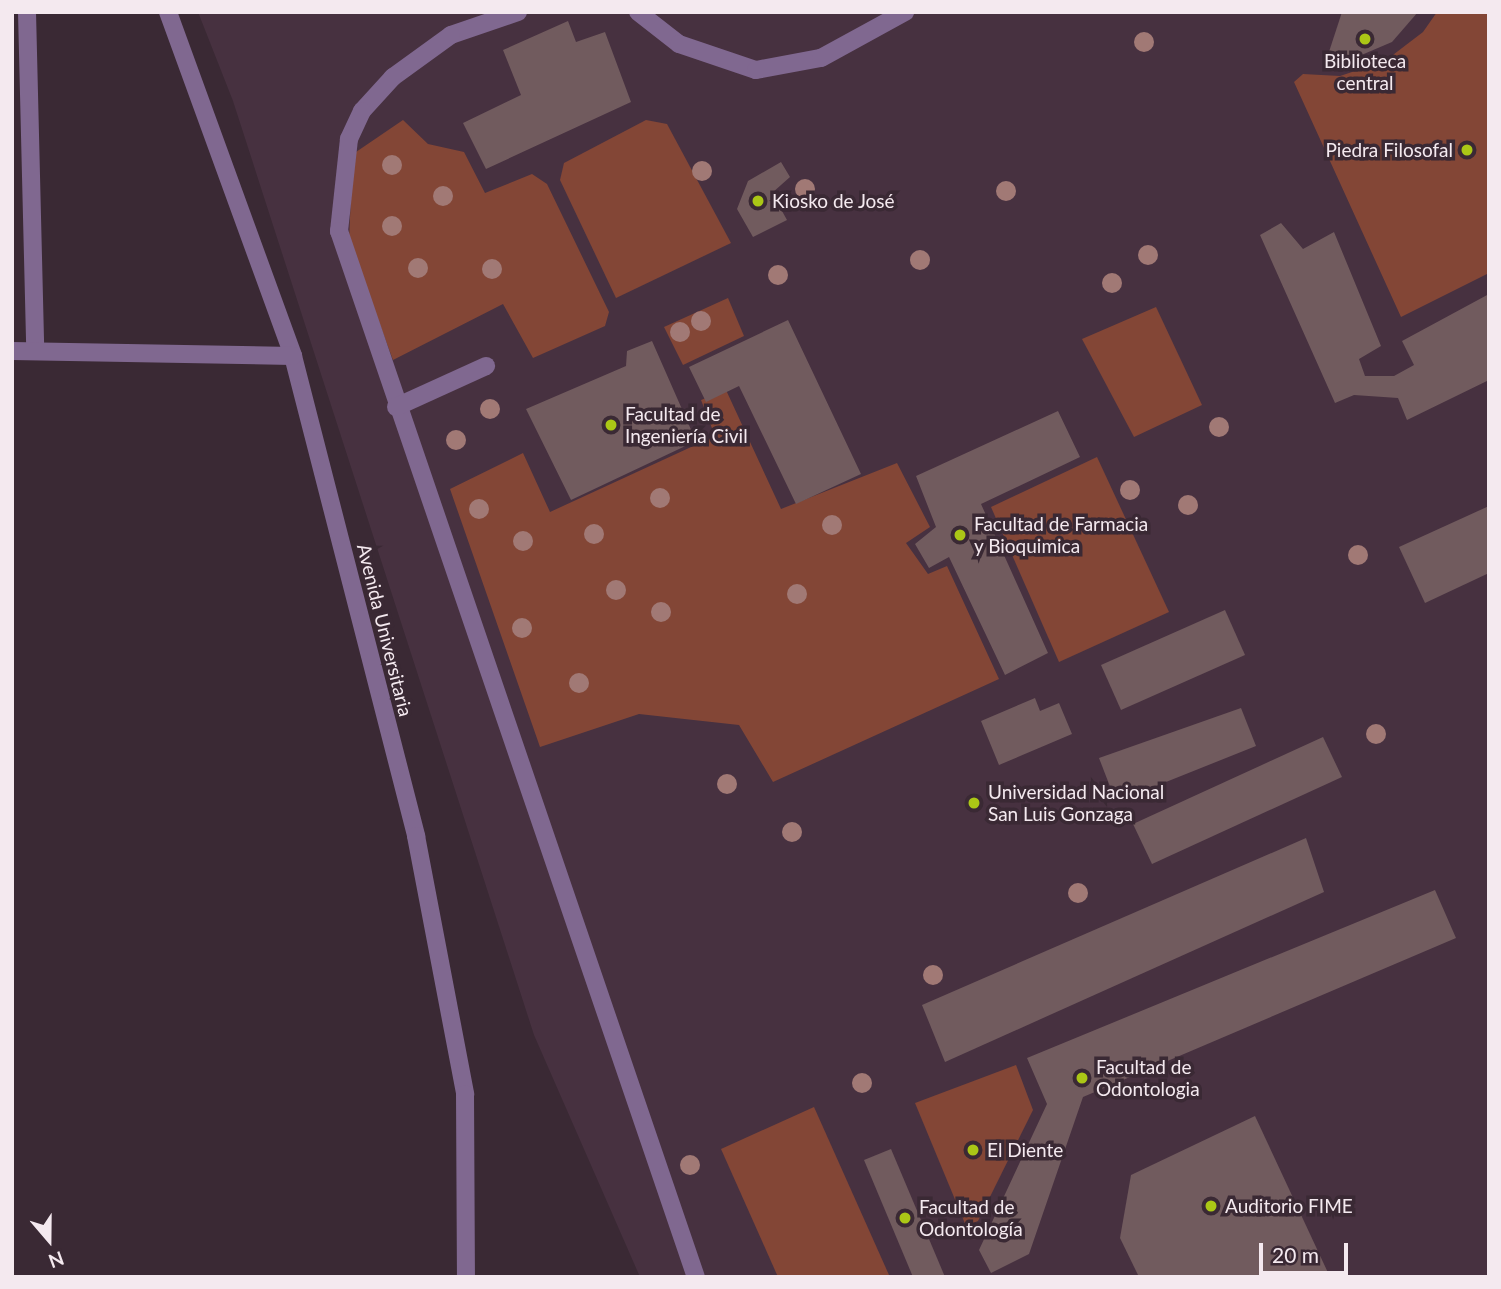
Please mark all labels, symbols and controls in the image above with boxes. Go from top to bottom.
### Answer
marker: Biblioteca central [1357,31,1373,47]
place label: Biblioteca central [1324,50,1406,94]
place label: Piedra Filosofal [1326,139,1453,161]
marker: Piedra Filosofal [1459,142,1475,158]
place label: Kiosko de José [772,190,895,212]
marker: Kiosko de José [750,193,766,209]
place label: Facultad de Ingeniería Civil [625,403,748,447]
marker: Facultad de Ingeniería Civil [603,417,619,433]
place label: Facultad de Farmacia y Bioquimica [974,513,1148,557]
marker: Facultad de Farmacia y Bioquimica [952,527,968,543]
street label: Avenida Universitaria [353,541,417,719]
place label: Universidad Nacional San Luis Gonzaga [988,781,1164,825]
marker: Universidad Nacional San Luis Gonzaga [966,795,982,811]
place label: Facultad de Odontologia [1096,1056,1200,1100]
marker: Facultad de Odontologia [1074,1070,1090,1086]
place label: El Diente [987,1139,1063,1161]
marker: El Diente [965,1142,981,1158]
place label: Auditorio FIME [1225,1195,1353,1217]
place label: Facultad de Odontología [919,1196,1023,1240]
marker: Auditorio FIME [1203,1198,1219,1214]
north arrow [14,1205,84,1275]
marker: Facultad de Odontología [897,1210,913,1226]
scale bar [1263,1230,1352,1274]
text: 20 m [1272,1242,1319,1267]
text: N [46,1247,67,1274]

